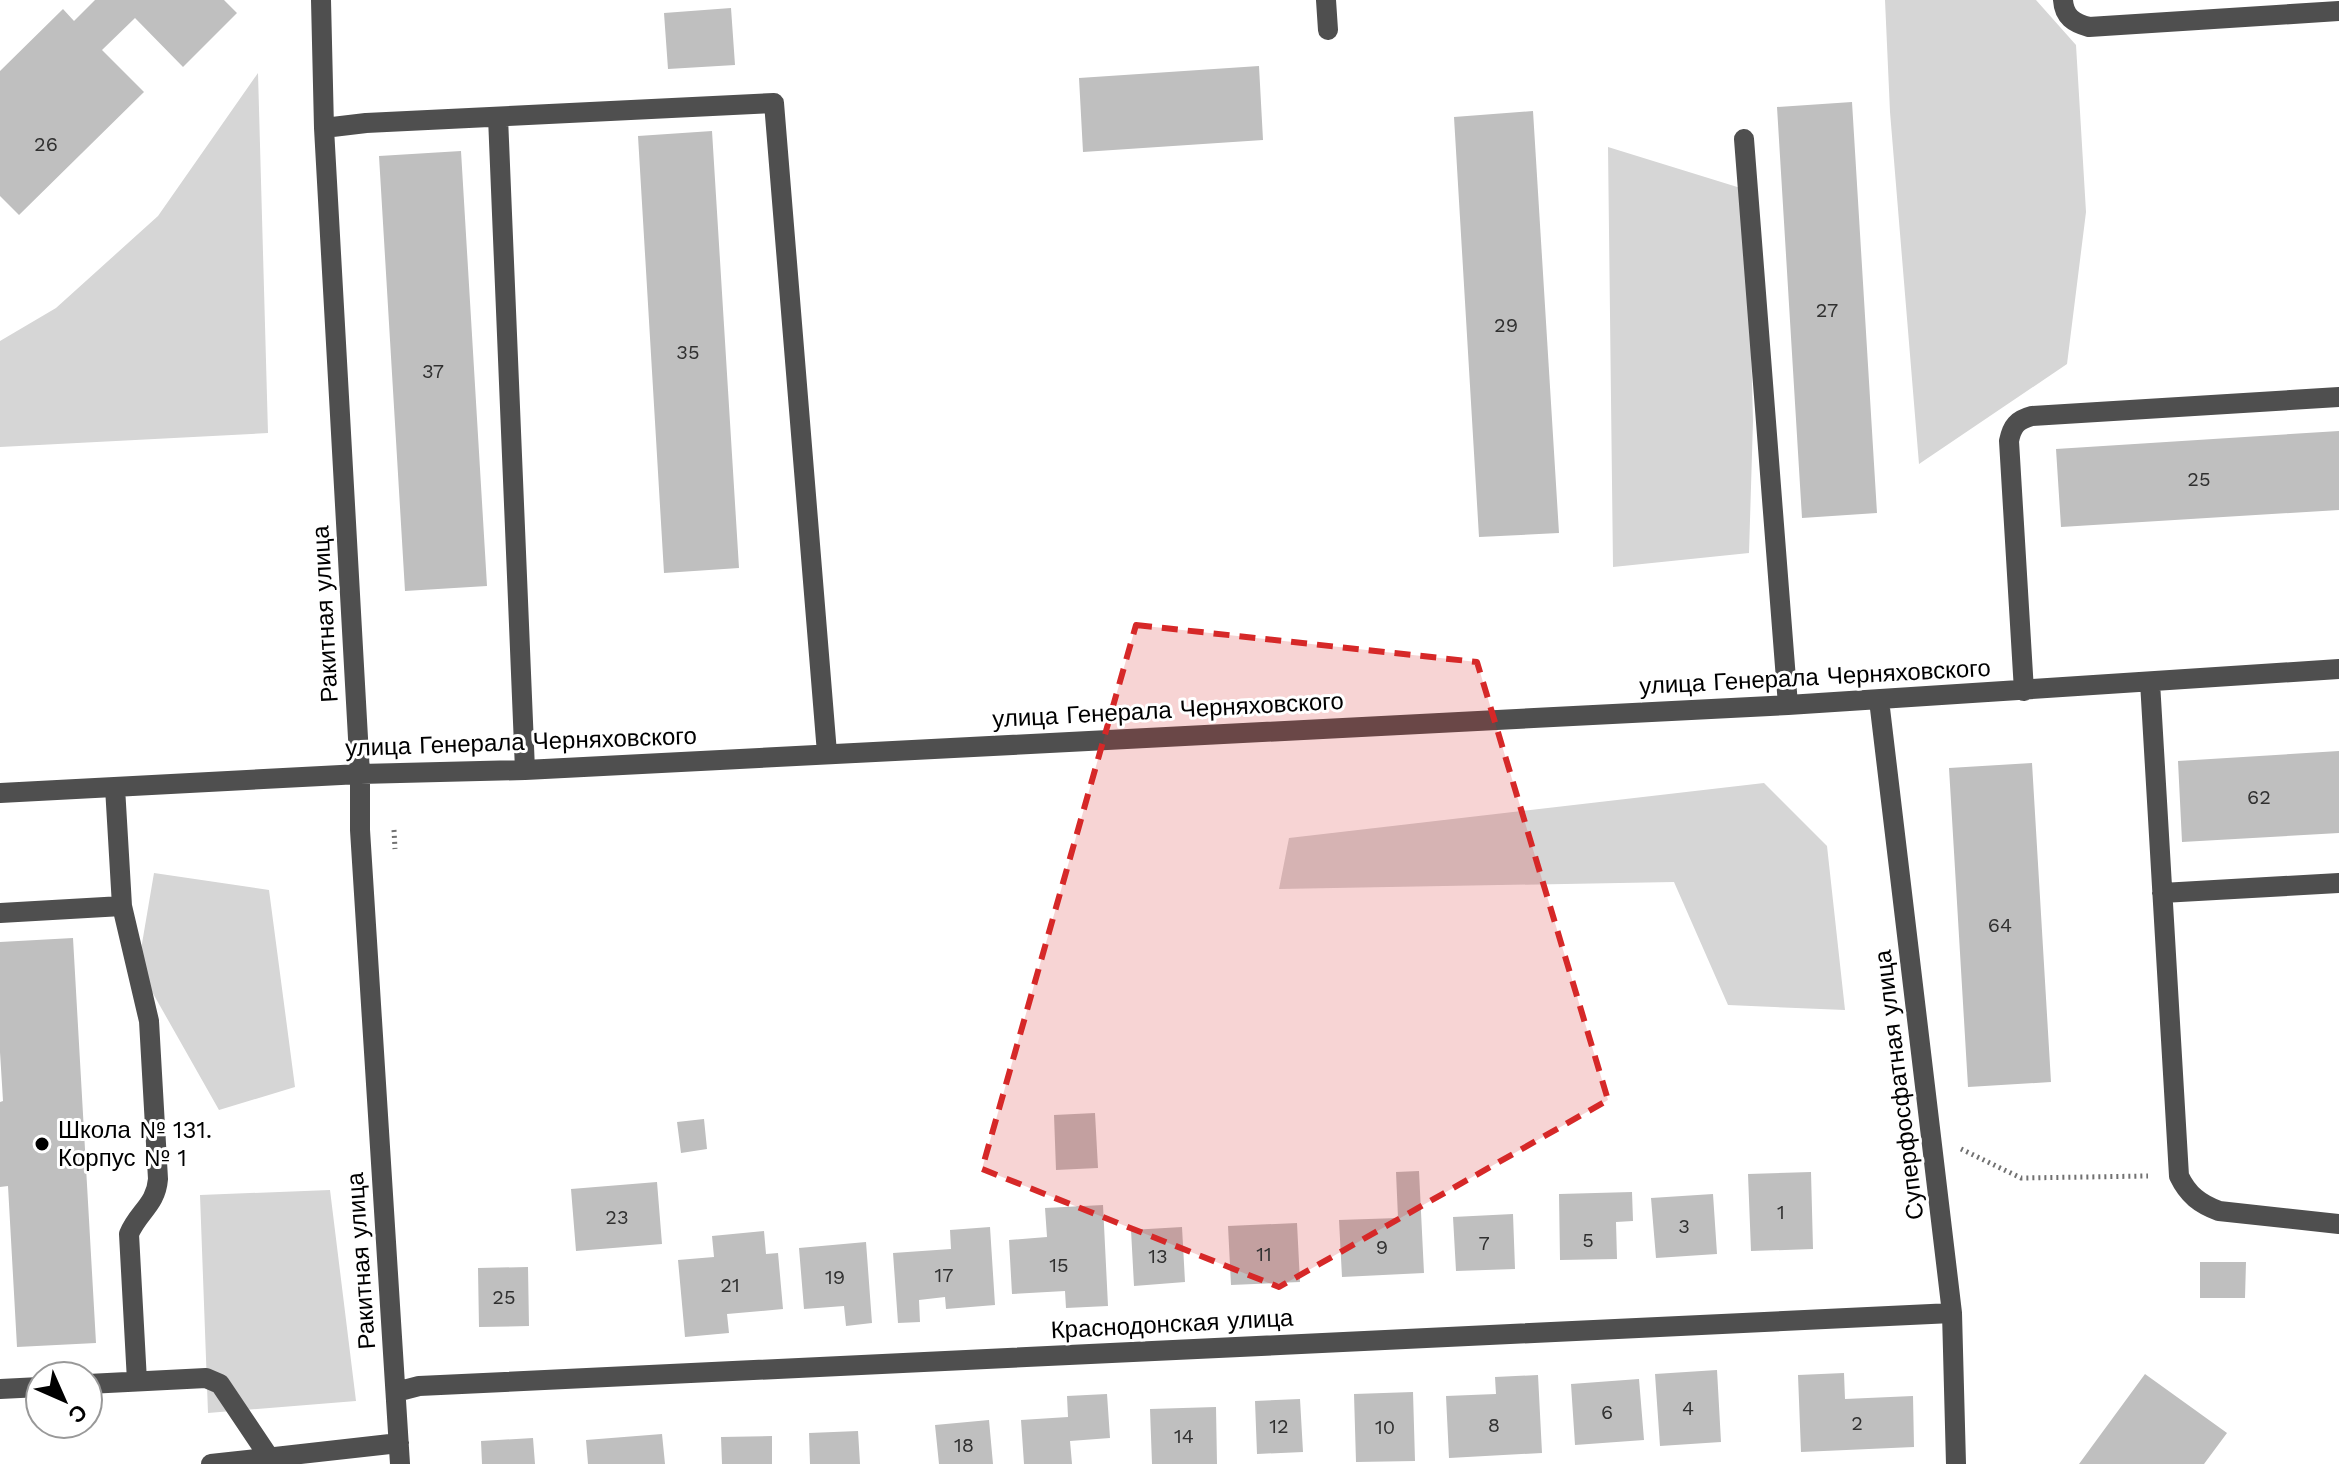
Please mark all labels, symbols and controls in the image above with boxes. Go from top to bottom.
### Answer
house number: 26 [34,132,58,156]
house number: 27 [1816,298,1838,322]
house number: 29 [1494,313,1518,337]
house number: 35 [676,340,700,364]
house number: 37 [422,359,444,383]
house number: 25 [2187,467,2211,491]
street label: Ракитная улица [306,524,344,703]
street label: улица Генерала Черняховского [1639,654,1991,700]
street label: улица Генерала Черняховского [992,687,1344,733]
street label: улица Генерала Черняховского [345,722,697,762]
house number: 62 [2247,785,2271,809]
house number: 64 [1988,913,2012,937]
street label: Суперфосфатная улица [1868,948,1929,1221]
place label: Школа № 131. Корпус № 1 [58,1116,212,1172]
marker: Школа № 131. Корпус № 1 [33,1135,51,1153]
street label: Ракитная улица [341,1171,381,1350]
house number: 1 [1777,1200,1785,1224]
house number: 23 [605,1205,629,1229]
house number: 3 [1678,1214,1690,1238]
house number: 5 [1582,1228,1594,1252]
house number: 7 [1478,1231,1490,1255]
house number: 9 [1376,1235,1388,1259]
house number: 11 [1256,1242,1272,1266]
house number: 13 [1148,1244,1168,1268]
house number: 15 [1049,1253,1069,1277]
house number: 17 [934,1263,954,1287]
house number: 19 [825,1265,845,1289]
house number: 21 [720,1273,740,1297]
house number: 25 [492,1285,516,1309]
street label: Краснодонская улица [1050,1304,1295,1344]
north arrow [24,1360,104,1440]
house number: 4 [1682,1396,1694,1420]
text: С [63,1399,92,1428]
house number: 6 [1601,1400,1613,1424]
house number: 2 [1851,1411,1863,1435]
house number: 8 [1488,1413,1500,1437]
house number: 12 [1269,1414,1289,1438]
house number: 10 [1375,1415,1395,1439]
house number: 14 [1174,1424,1194,1448]
house number: 18 [954,1433,974,1457]

